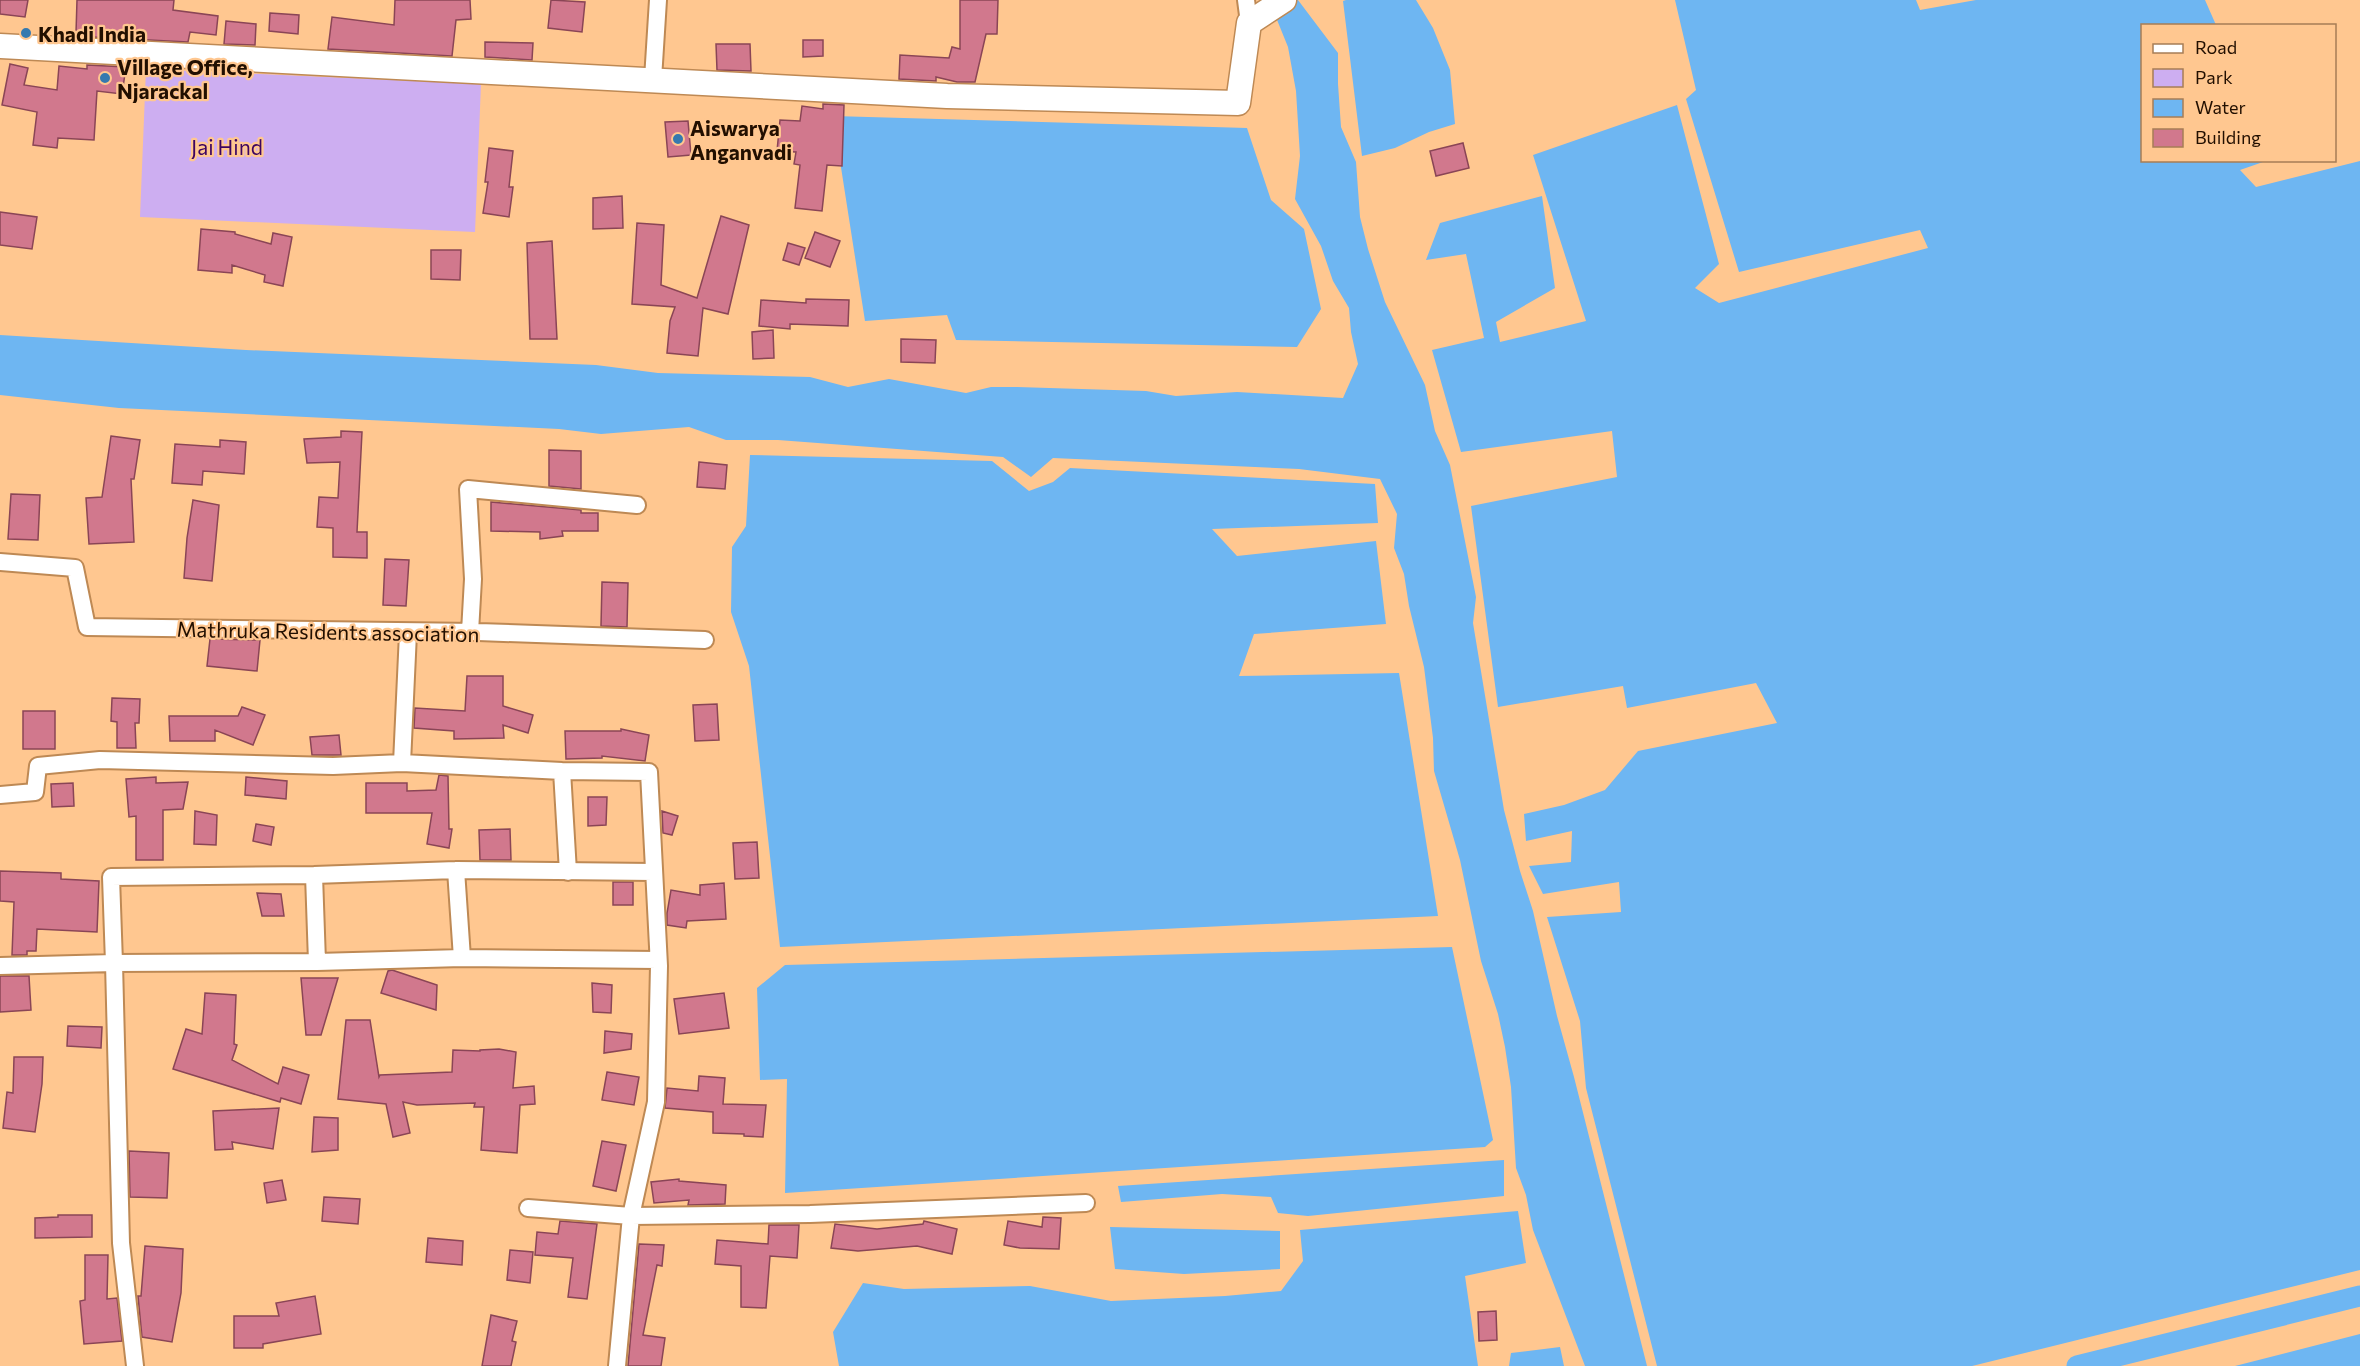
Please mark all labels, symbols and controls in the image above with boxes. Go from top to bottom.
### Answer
place label: Khadi India [38,21,146,46]
legend [2141,24,2336,162]
marker: Khadi India [19,26,33,40]
text: Road [2195,36,2237,58]
place label: Village Office, Njarackal [117,54,253,103]
text: Park [2195,66,2233,88]
marker: Village Office, Njarackal [98,71,112,85]
text: Water [2195,96,2246,118]
place label: Aiswarya Anganvadi [690,115,792,164]
text: Building [2195,126,2261,148]
marker: Aiswarya Anganvadi [671,132,685,146]
park label: Jai Hind [191,134,263,159]
street label: Mathruka Residents association [176,616,480,646]

